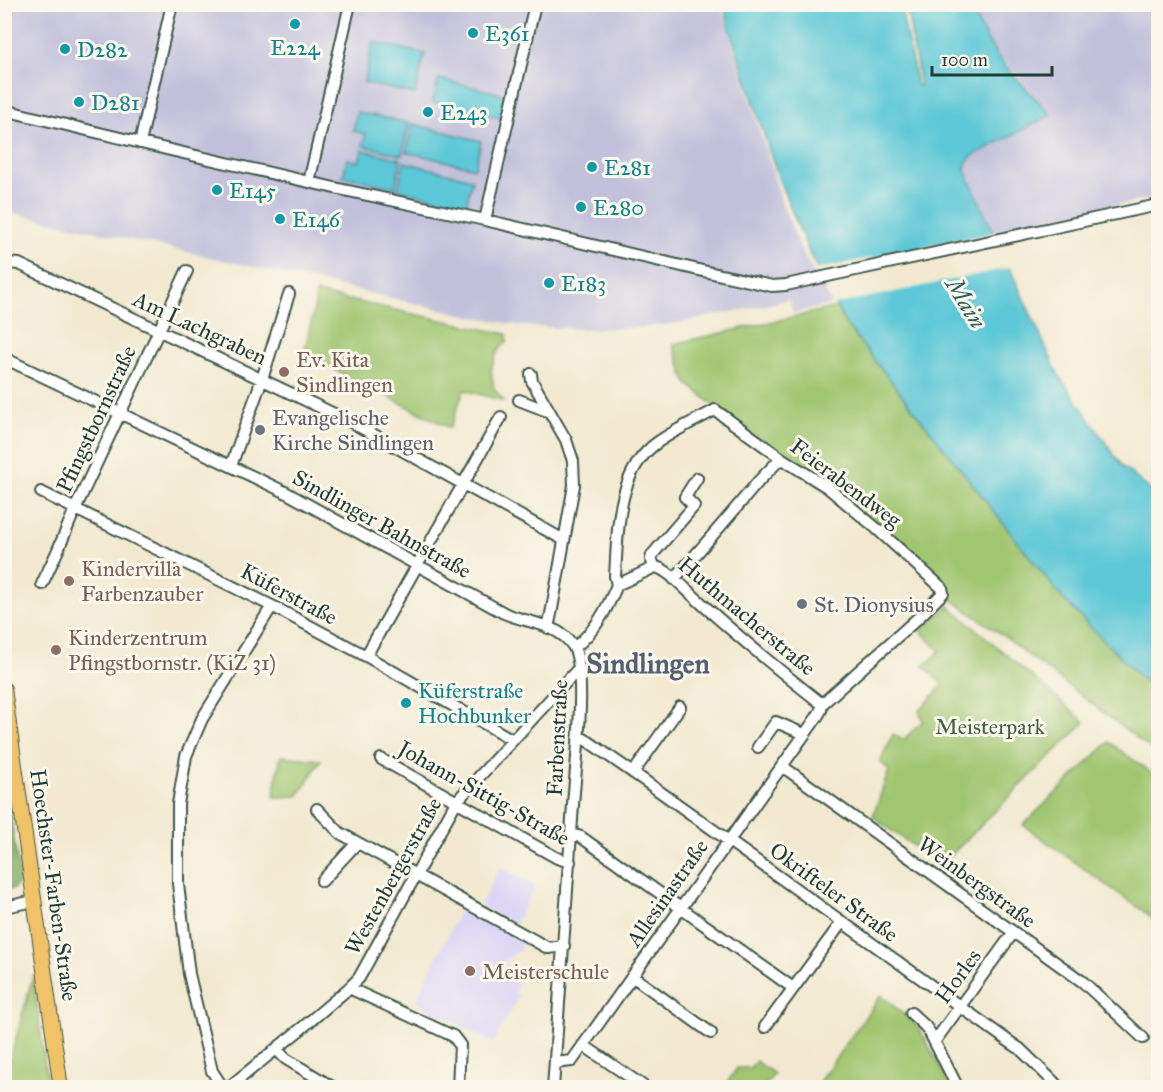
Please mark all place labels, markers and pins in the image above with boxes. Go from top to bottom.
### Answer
marker: E224 [288,17,302,31]
place label: E361 [485,20,529,47]
marker: E361 [466,26,480,40]
place label: E224 [270,34,321,61]
place label: D282 [77,36,128,63]
marker: D282 [58,42,72,56]
place label: D281 [91,89,140,116]
marker: D281 [72,95,86,109]
place label: E243 [440,99,488,126]
marker: E243 [421,105,435,119]
place label: E281 [604,154,651,181]
marker: E281 [585,160,599,174]
place label: E145 [229,177,276,204]
marker: E145 [210,183,224,197]
place label: E280 [593,194,644,221]
marker: E280 [574,200,588,214]
place label: E146 [292,206,341,233]
marker: E146 [273,212,287,226]
place label: E183 [561,270,606,297]
marker: E183 [542,276,556,290]
place label: Ev. Kita Sindlingen [296,346,393,398]
marker: Ev. Kita Sindlingen [277,365,291,379]
place label: Evangelische Kirche Sindlingen [272,404,434,456]
marker: Evangelische Kirche Sindlingen [253,423,267,437]
place label: Kindervilla Farbenzauber [81,555,204,607]
marker: Kindervilla Farbenzauber [62,574,76,588]
place label: St. Dionysius [814,591,934,618]
marker: St. Dionysius [795,597,809,611]
place label: Kinderzentrum Pfingstbornstr. (KiZ 31) [68,624,276,676]
marker: Kinderzentrum Pfingstbornstr. (KiZ 31) [49,643,63,657]
place label: Küferstraße Hochbunker [418,677,532,729]
marker: Küferstraße Hochbunker [399,696,413,710]
place label: Meisterschule [482,958,609,985]
marker: Meisterschule [463,964,477,978]

